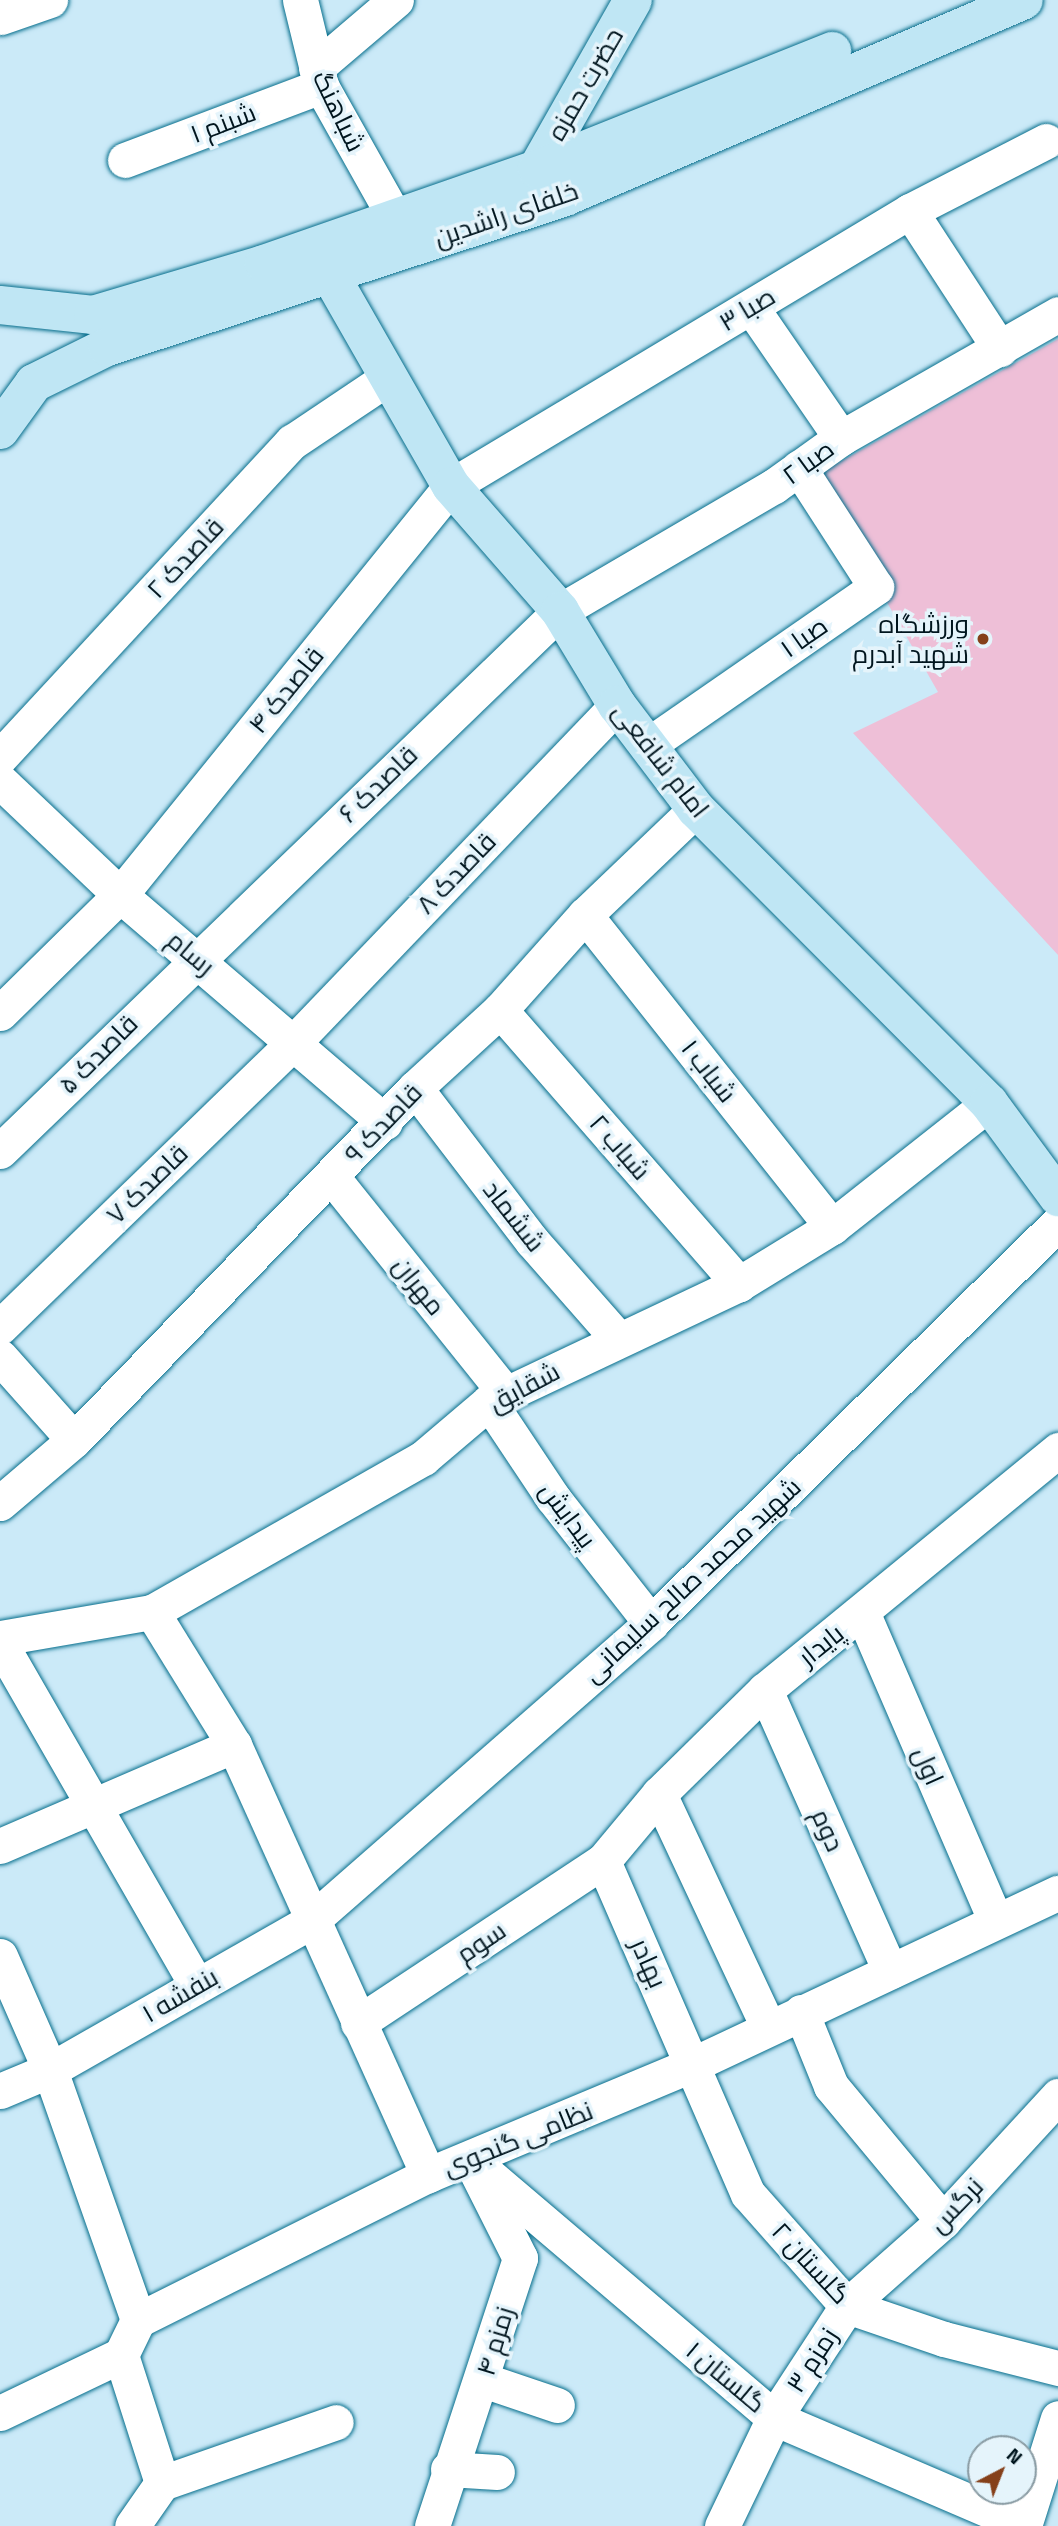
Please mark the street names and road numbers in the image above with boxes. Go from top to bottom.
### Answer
street label: حضرت حمزه [540,22,630,146]
street label: شباهنگ [306,65,372,157]
street label: شبنم ۱ [186,96,260,150]
street label: خلفای راشدین [430,175,582,253]
street label: صبا ۳ [713,280,781,338]
street label: صبا ۲ [776,433,840,491]
street label: قاصدک ۲ [140,511,230,605]
street label: صبا ۱ [774,610,834,664]
street label: قاصدک ۴ [242,641,330,739]
street label: امام شافعی [606,696,716,824]
street label: قاصدک ۶ [332,739,424,829]
street label: قاصدک ۸ [410,826,502,920]
street label: رسام [161,924,221,982]
street label: قاصدک ۵ [52,1008,144,1100]
street label: شباب ۱ [675,1033,743,1109]
street label: قاصدک ۹ [338,1077,428,1169]
street label: شباب ۲ [583,1108,657,1186]
street label: قاصدک ۷ [100,1138,194,1230]
street label: ششماد [477,1174,551,1258]
street label: مهران [386,1251,452,1321]
street label: شقایق [483,1355,565,1419]
street label: شهید محمد صالح سلیمانی [577,1471,807,1689]
street label: پیدایش [533,1476,603,1554]
street label: پایدار [792,1617,850,1673]
street label: اول [906,1742,950,1790]
street label: دوم [805,1804,851,1856]
street label: سوم [450,1914,512,1970]
street label: بهادر [624,1933,674,1993]
street label: بنفشه ۱ [137,1961,223,2029]
street label: نظامی گنجوی [439,2095,597,2183]
street label: نرگس [922,2171,990,2239]
street label: گلستان ۲ [766,2216,856,2310]
street label: زمزم ۴ [470,2303,520,2379]
street label: زمزم ۳ [780,2322,844,2398]
street label: گلستان ۱ [680,2335,772,2419]

